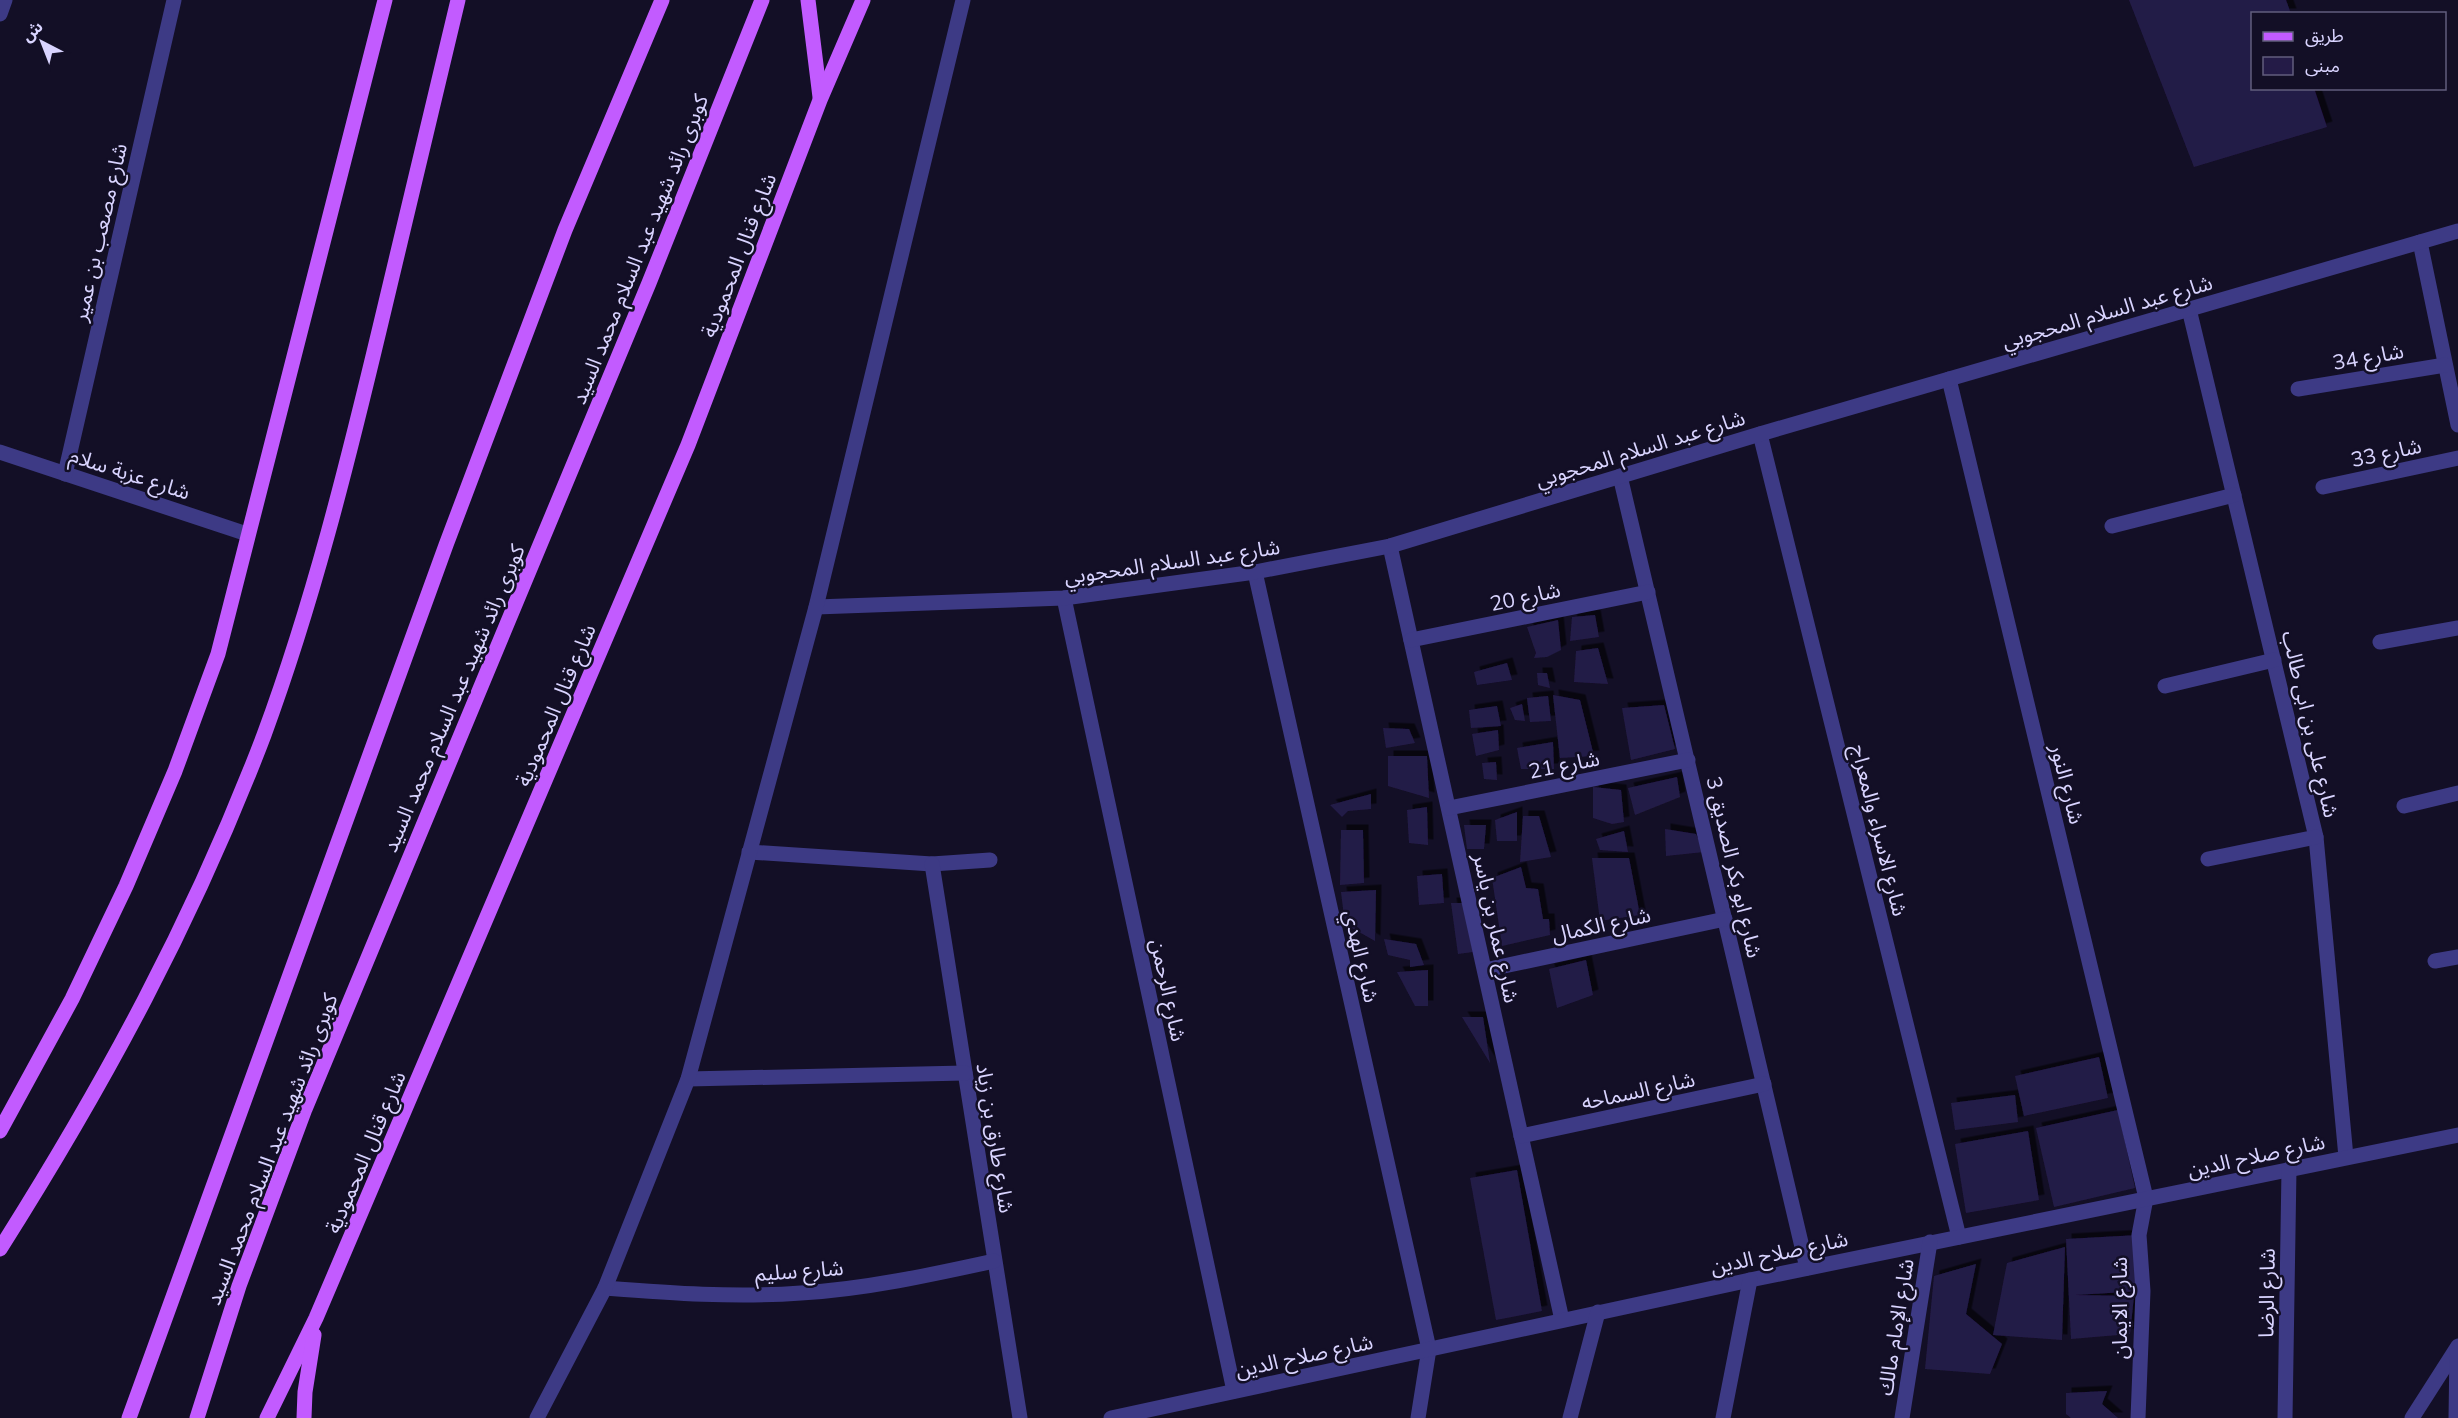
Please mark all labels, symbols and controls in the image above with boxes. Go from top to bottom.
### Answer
north arrow [12,12,72,72]
legend [2251,12,2446,90]
text: ش [17,16,47,46]
text: طريق [2305,24,2344,47]
text: مبنى [2305,54,2340,77]
street label: كوبرى رائد شهيد عبد السلام محمد السيد [565,90,717,409]
street label: شارع مصعب بن عمير [66,140,135,325]
street label: شارع قنال المحمودية [695,169,784,342]
street label: شارع عبد السلام المحجوبي [1999,268,2216,357]
street label: شارع 34 [2330,337,2406,378]
street label: شارع عبد السلام المحجوبي [1532,404,1749,496]
street label: شارع 33 [2348,432,2424,475]
street label: شارع عزبة سلام [65,441,194,509]
street label: شارع عبد السلام المحجوبي [1062,533,1282,593]
street label: كوبرى رائد شهيد عبد السلام محمد السيد [376,540,534,857]
street label: شارع 20 [1487,576,1563,619]
street label: شارع قنال المحمودية [509,620,604,791]
street label: شارع على بن ابى طالب [2274,628,2345,821]
street label: شارع النور [2042,740,2090,828]
street label: شارع الاسراء والمعراج [1843,741,1914,919]
street label: شارع 21 [1526,744,1602,787]
street label: شارع ابو بكر الصديق 3 [1699,774,1769,961]
street label: شارع عمار بن ياسر [1465,850,1526,1006]
street label: شارع الكمال [1549,901,1653,950]
street label: شارع الهدي [1335,907,1385,1006]
street label: شارع الرحمن [1143,936,1193,1044]
street label: كوبرى رائد شهيد عبد السلام محمد السيد [199,989,346,1310]
street label: شارع طارق بن زياد [968,1061,1021,1215]
street label: شارع السماحه [1579,1065,1698,1118]
street label: شارع قنال المحمودية [319,1067,414,1238]
street label: شارع صلاح الدين [2185,1128,2328,1185]
street label: شارع صلاح الدين [1708,1225,1851,1282]
street label: شارع الرضا [2252,1248,2283,1338]
street label: شارع سليم [754,1254,844,1289]
street label: شارع الإمام مالك [1871,1257,1923,1398]
street label: شارع الايمان [2106,1257,2135,1359]
street label: شارع صلاح الدين [1233,1328,1376,1385]

